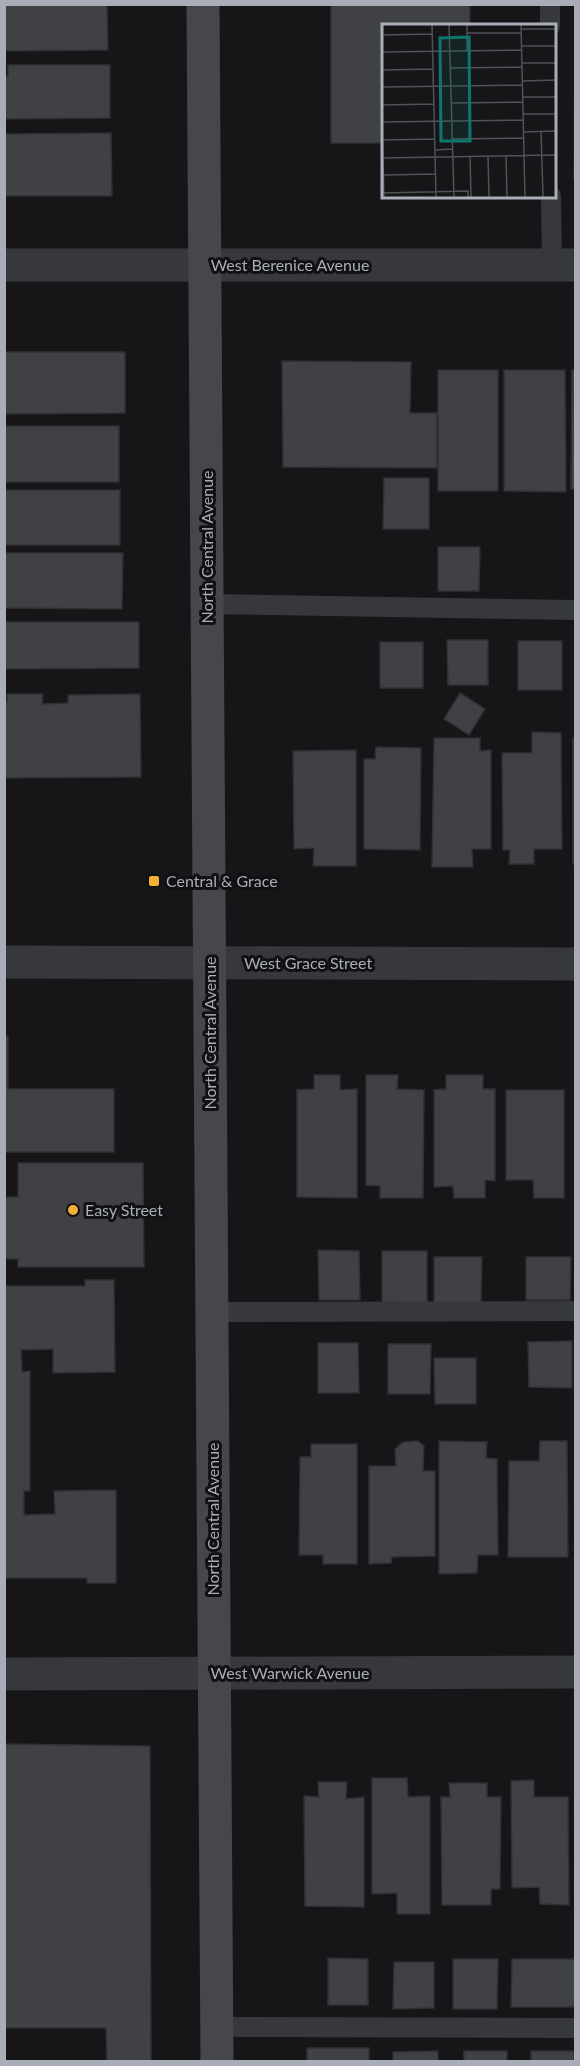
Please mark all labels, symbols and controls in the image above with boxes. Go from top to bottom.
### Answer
inset map [382,24,556,198]
street label: West Berenice Avenue [211,255,369,274]
street label: North Central Avenue [197,470,216,624]
place label: Central & Grace [166,871,278,890]
marker: Central & Grace [147,874,161,888]
street label: West Grace Street [244,953,372,972]
street label: North Central Avenue [200,956,219,1110]
place label: Easy Street [85,1200,163,1219]
marker: Easy Street [66,1203,80,1217]
street label: North Central Avenue [203,1442,222,1596]
street label: West Warwick Avenue [211,1663,369,1682]

